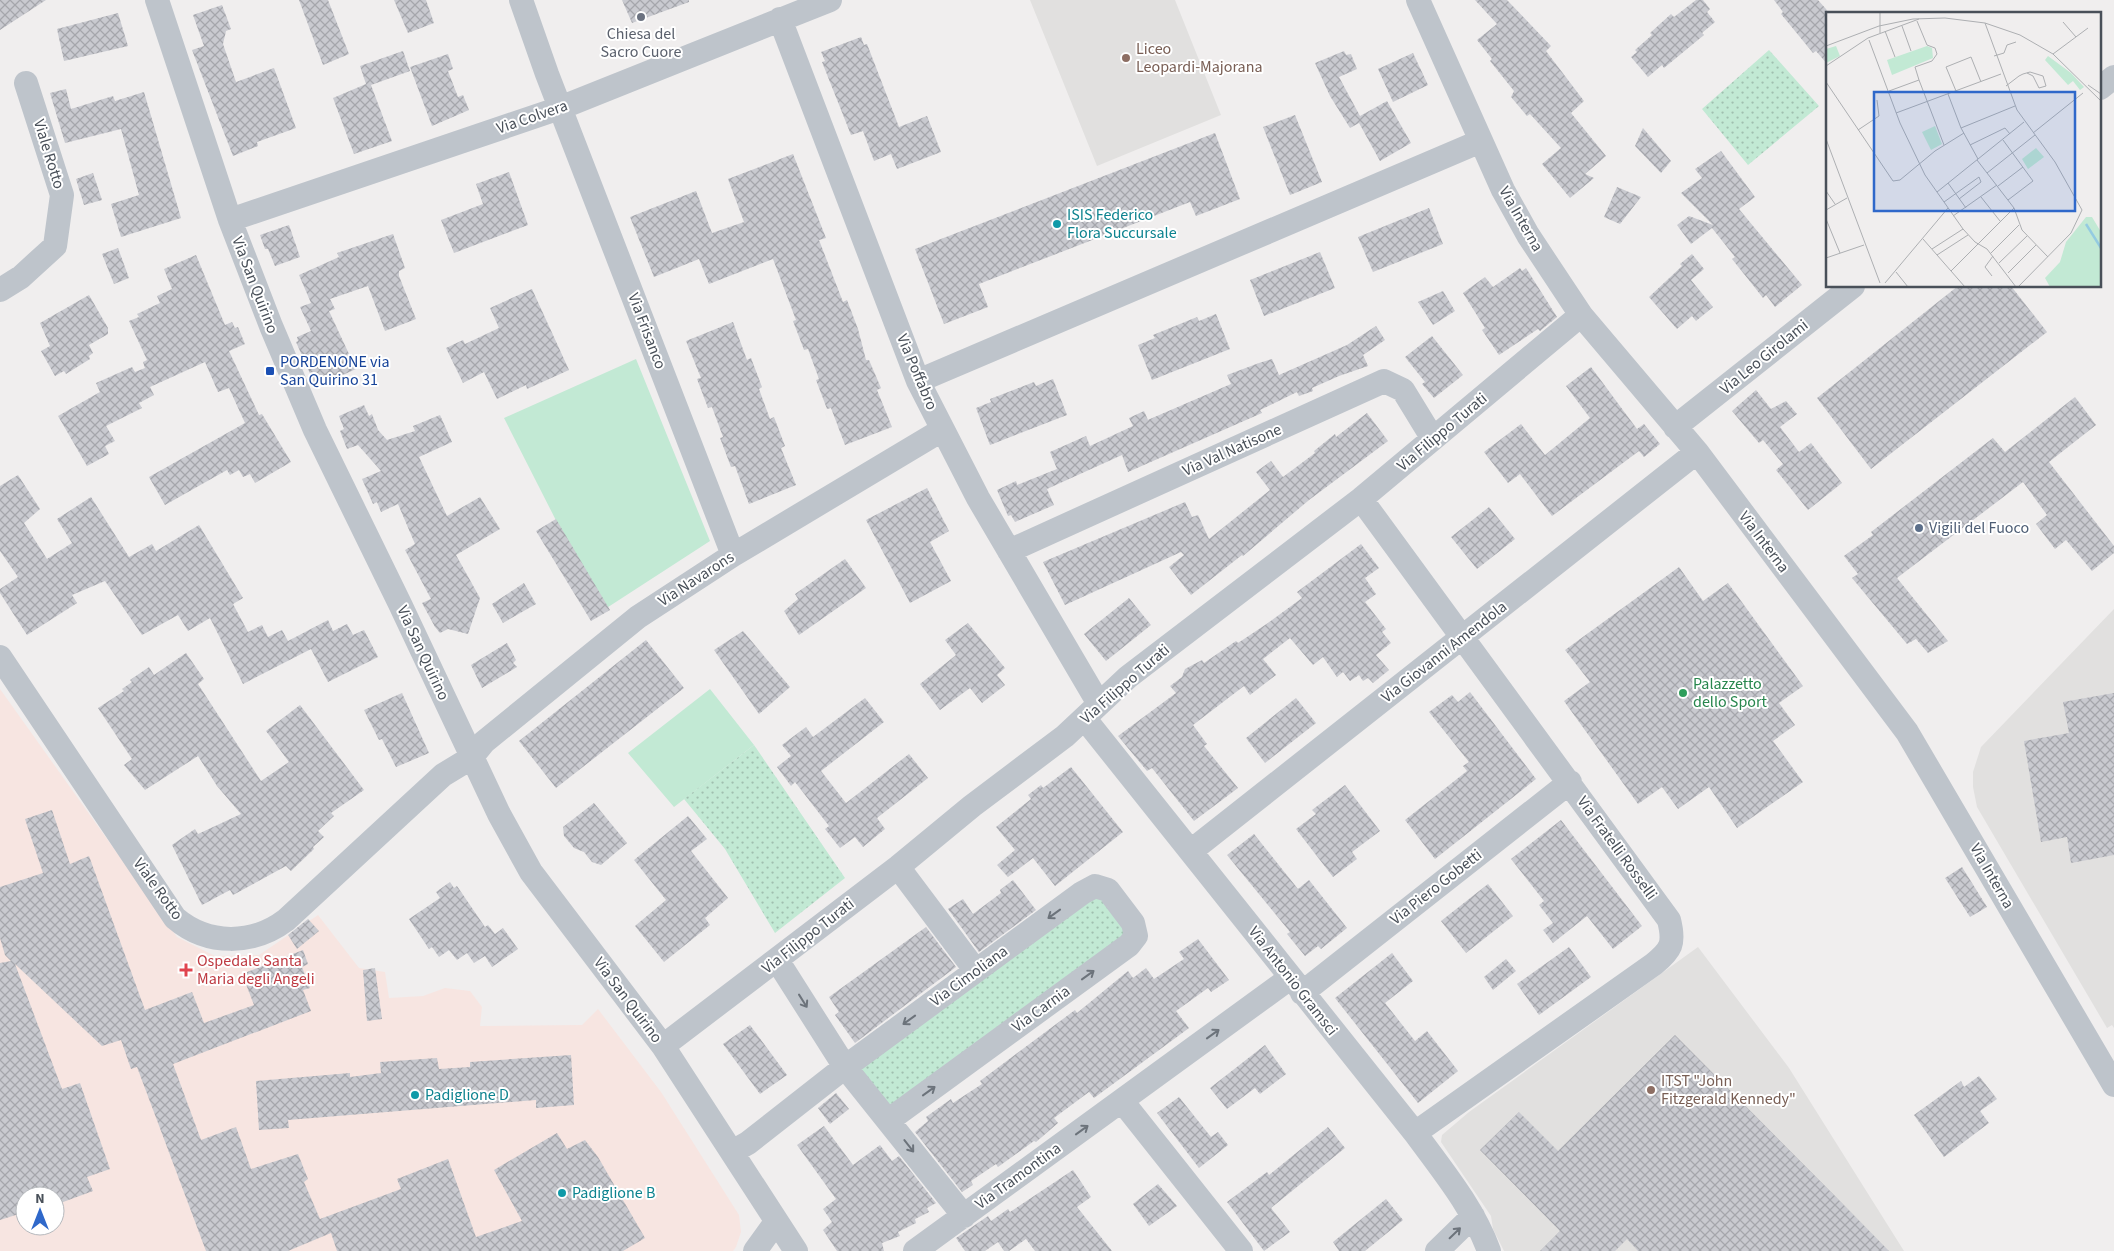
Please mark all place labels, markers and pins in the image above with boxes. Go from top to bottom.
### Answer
marker: Chiesa del Sacro Cuore [635,11,647,23]
place label: Chiesa del Sacro Cuore [601,23,681,63]
place label: Liceo Leopardi-Majorana [1136,38,1262,78]
marker: Liceo Leopardi-Majorana [1120,52,1132,64]
place label: ISIS Federico Flora Succursale [1067,204,1177,244]
marker: ISIS Federico Flora Succursale [1051,218,1063,230]
place label: PORDENONE via San Quirino 31 [280,351,390,391]
marker: PORDENONE via San Quirino 31 [264,365,276,377]
place label: Vigili del Fuoco [1929,517,2029,539]
marker: Vigili del Fuoco [1913,522,1925,534]
place label: Palazzetto dello Sport [1693,673,1767,713]
marker: Palazzetto dello Sport [1677,687,1689,699]
place label: Ospedale Santa Maria degli Angeli [197,950,315,990]
marker: Ospedale Santa Maria degli Angeli [179,963,193,977]
place label: ITST "John Fitzgerald Kennedy" [1661,1070,1796,1110]
place label: Padiglione D [425,1084,509,1106]
marker: ITST "John Fitzgerald Kennedy" [1645,1084,1657,1096]
marker: Padiglione D [409,1089,421,1101]
place label: Padiglione B [572,1182,655,1204]
marker: Padiglione B [556,1187,568,1199]

